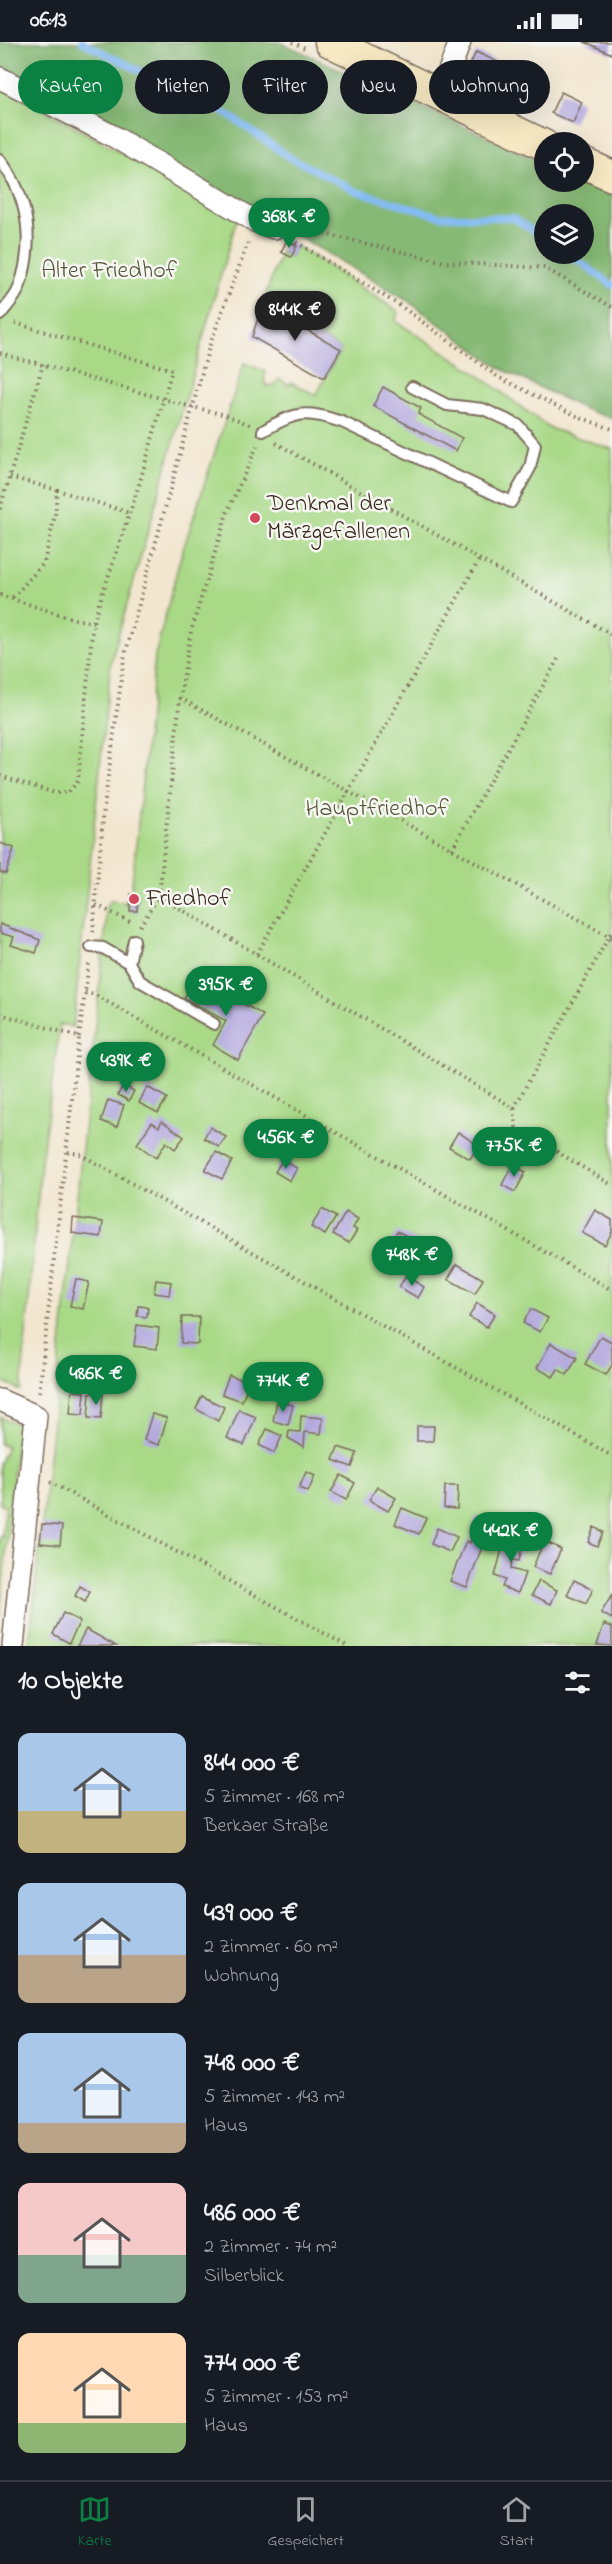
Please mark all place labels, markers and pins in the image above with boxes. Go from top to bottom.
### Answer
pin: 368K € [240,198,338,249]
pin: 844K € [246,291,344,342]
place label: Denkmal der Märzgefallenen [266,487,410,550]
marker: Denkmal der Märzgefallenen [248,511,262,525]
place label: Friedhof [145,882,232,917]
marker: Friedhof [127,892,141,906]
pin: 395K € [177,966,275,1017]
pin: 439K € [77,1042,175,1093]
pin: 456K € [237,1119,335,1170]
pin: 775K € [465,1127,563,1178]
pin: 748K € [363,1236,461,1287]
pin: 486K € [47,1355,145,1406]
pin: 774K € [234,1362,332,1413]
pin: 442K € [462,1512,560,1563]

